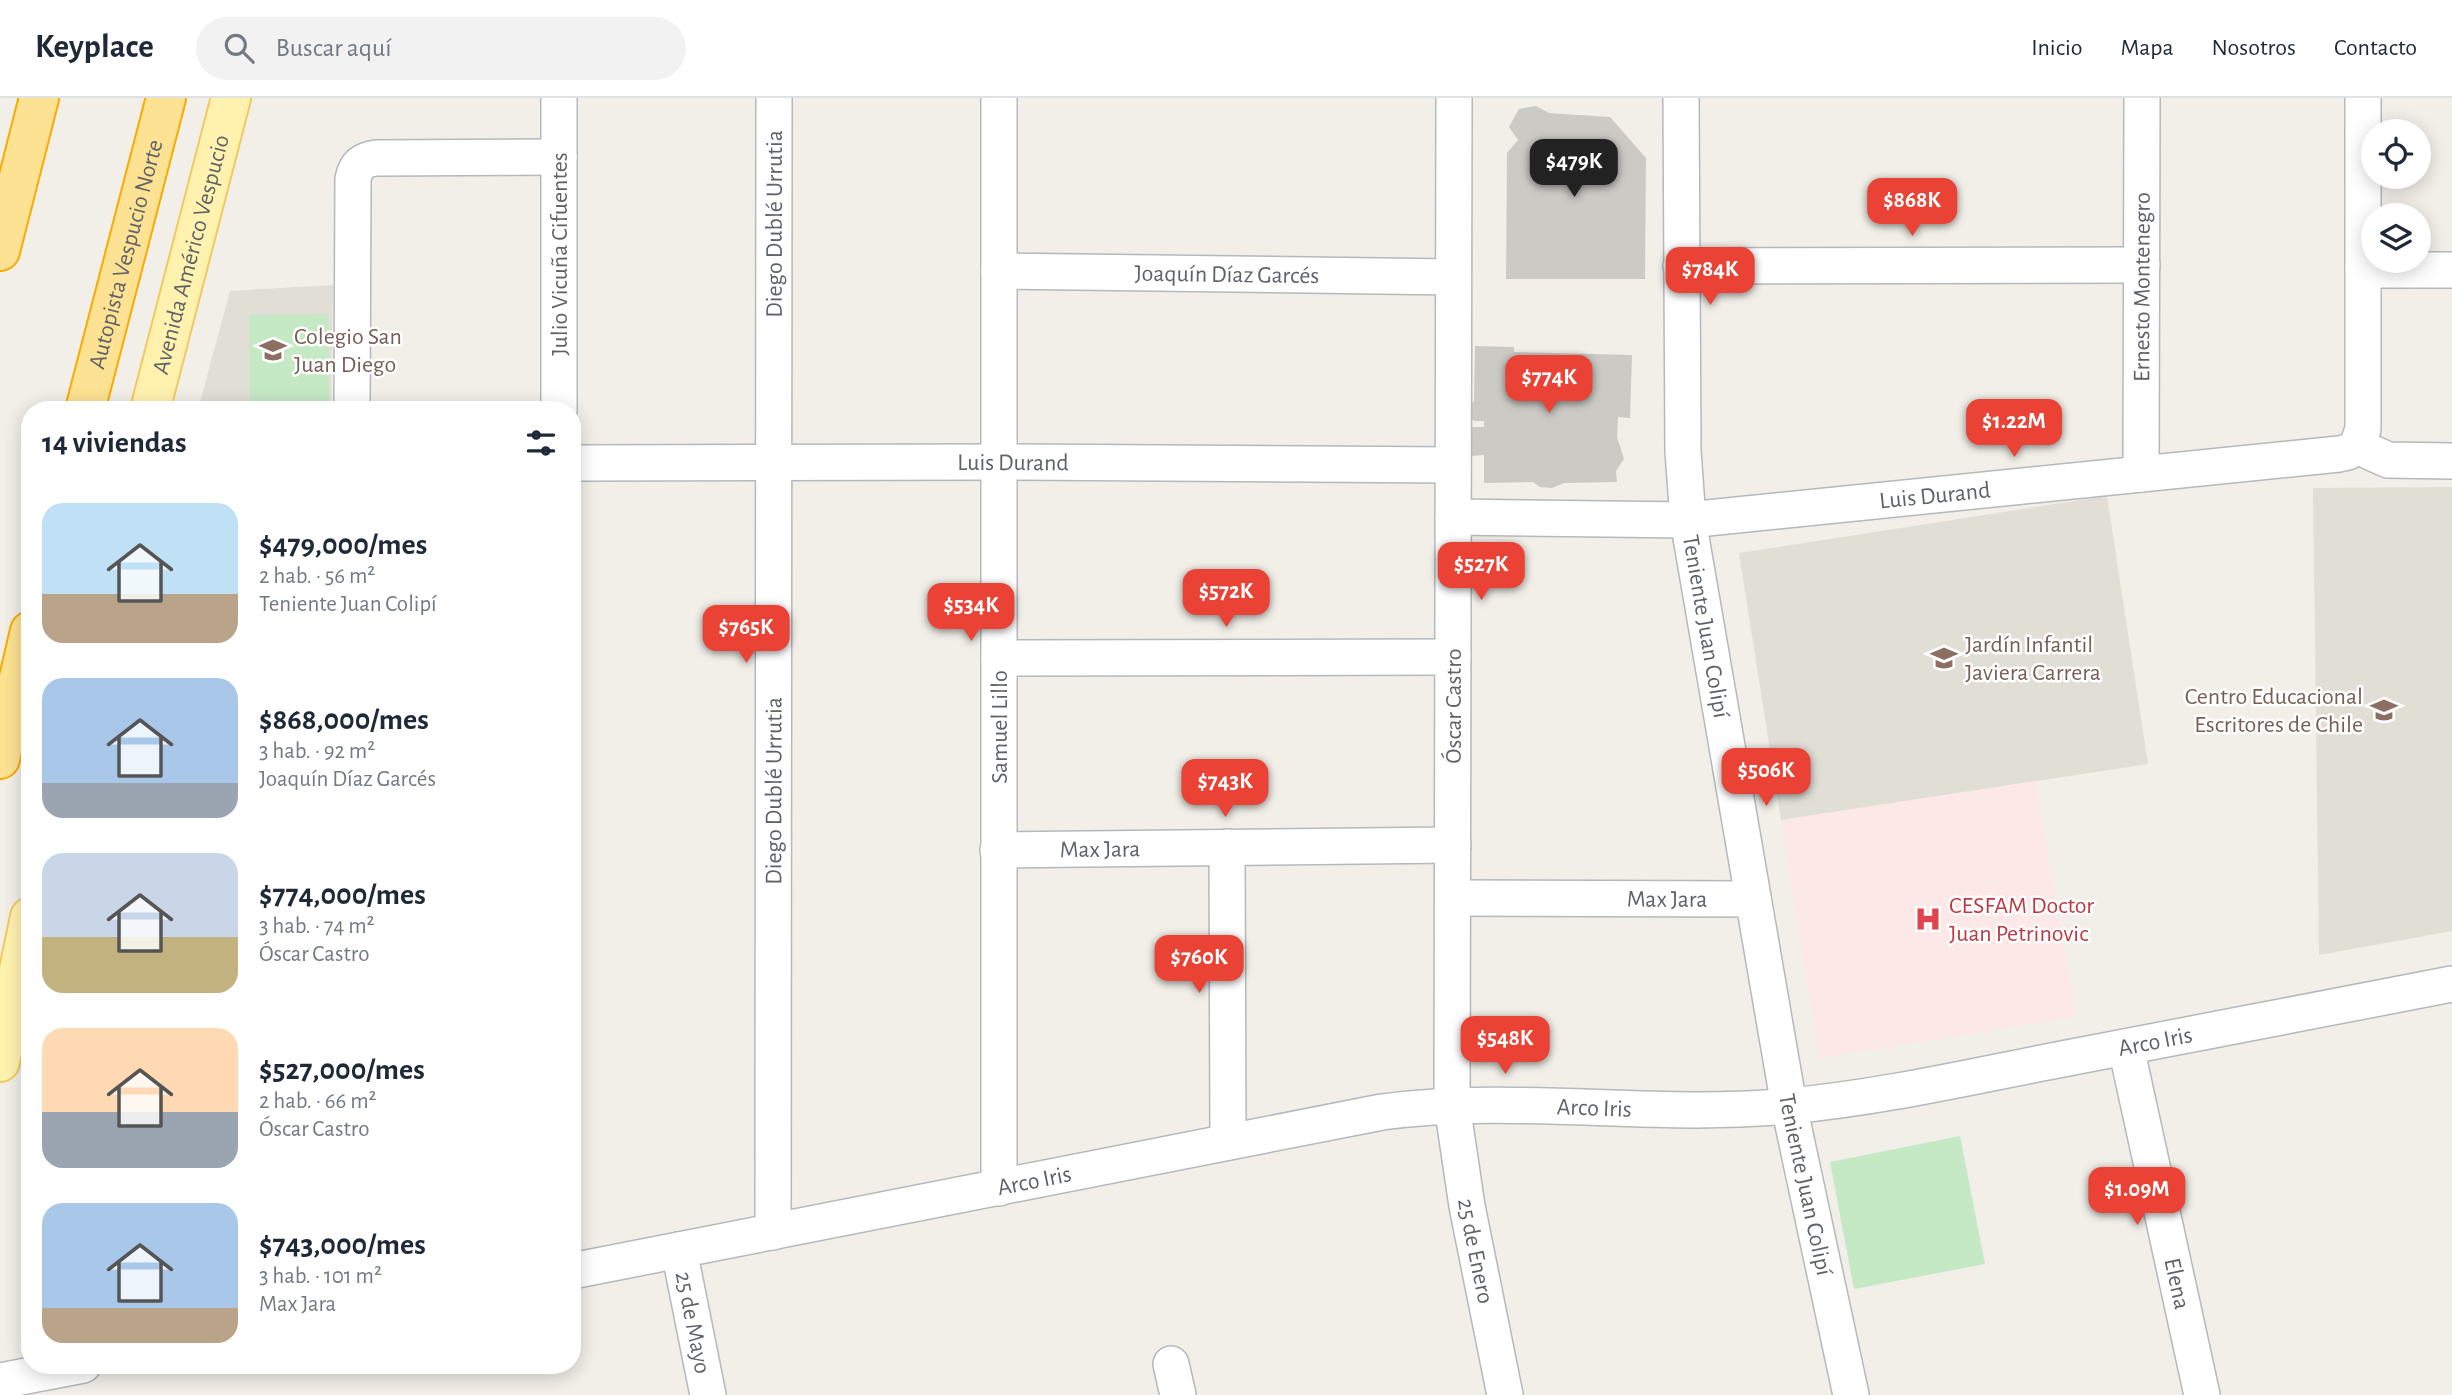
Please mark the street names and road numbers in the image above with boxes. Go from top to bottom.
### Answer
street label: Diego Dublé Urrutia [763,130,787,318]
street label: Avenida Américo Vespucio [149,132,234,377]
street label: Autopista Vespucio Norte [85,137,168,372]
street label: Julio Vicuña Cifuentes [548,152,572,356]
street label: Ernesto Montenegro [2130,192,2155,382]
street label: Joaquín Díaz Garcés [1134,262,1320,288]
street label: Luis Durand [957,451,1069,475]
street label: Luis Durand [1878,478,1992,514]
street label: Teniente Juan Colipí [1678,533,1733,720]
street label: Óscar Castro [1440,648,1466,764]
street label: Samuel Lillo [988,670,1012,784]
street label: Diego Dublé Urrutia [762,697,786,885]
street label: Max Jara [1060,837,1140,862]
street label: Max Jara [1627,888,1707,912]
street label: Arco Iris [2116,1023,2194,1061]
street label: Teniente Juan Colipí [1774,1092,1836,1278]
street label: Arco Iris [1556,1095,1632,1122]
street label: Arco Iris [995,1162,1074,1200]
street label: 25 de Enero [1453,1197,1497,1306]
street label: Elena [2159,1256,2194,1312]
street label: 25 de Mayo [671,1270,714,1376]

